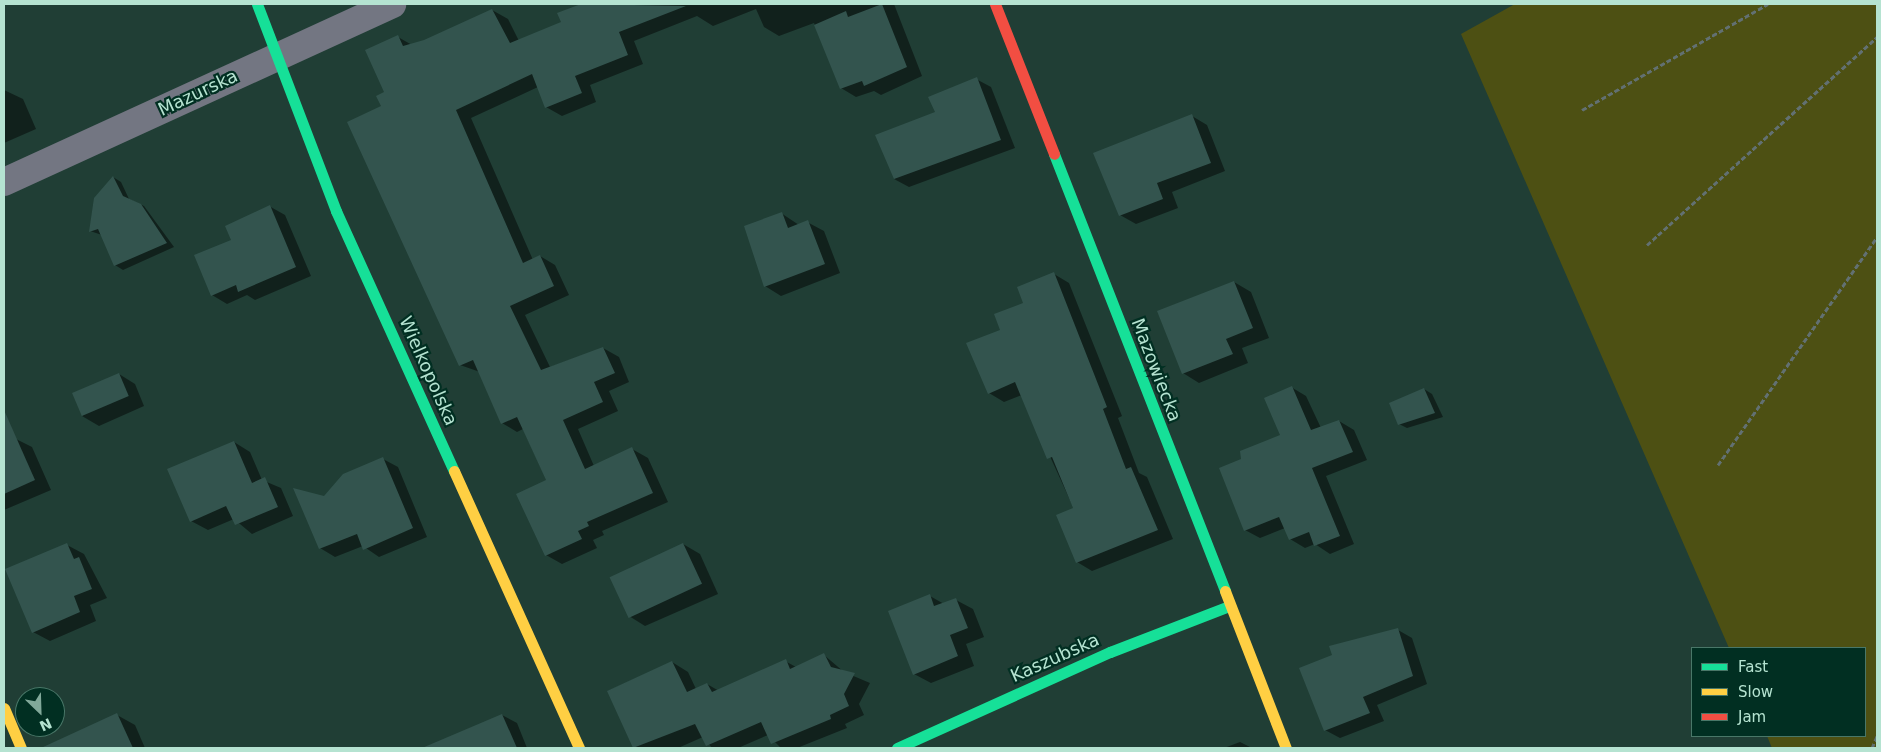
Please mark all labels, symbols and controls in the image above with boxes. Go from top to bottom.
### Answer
street label: Mazurska [155,65,241,121]
street label: Wielkopolska [394,313,462,429]
street label: Mazowiecka [1126,315,1186,425]
street label: Kaszubska [1007,629,1103,687]
legend [1691,647,1866,737]
text: Fast [1738,658,1768,676]
text: Slow [1738,683,1773,701]
north arrow [15,687,65,737]
text: Jam [1738,708,1766,726]
text: N [37,715,54,734]

